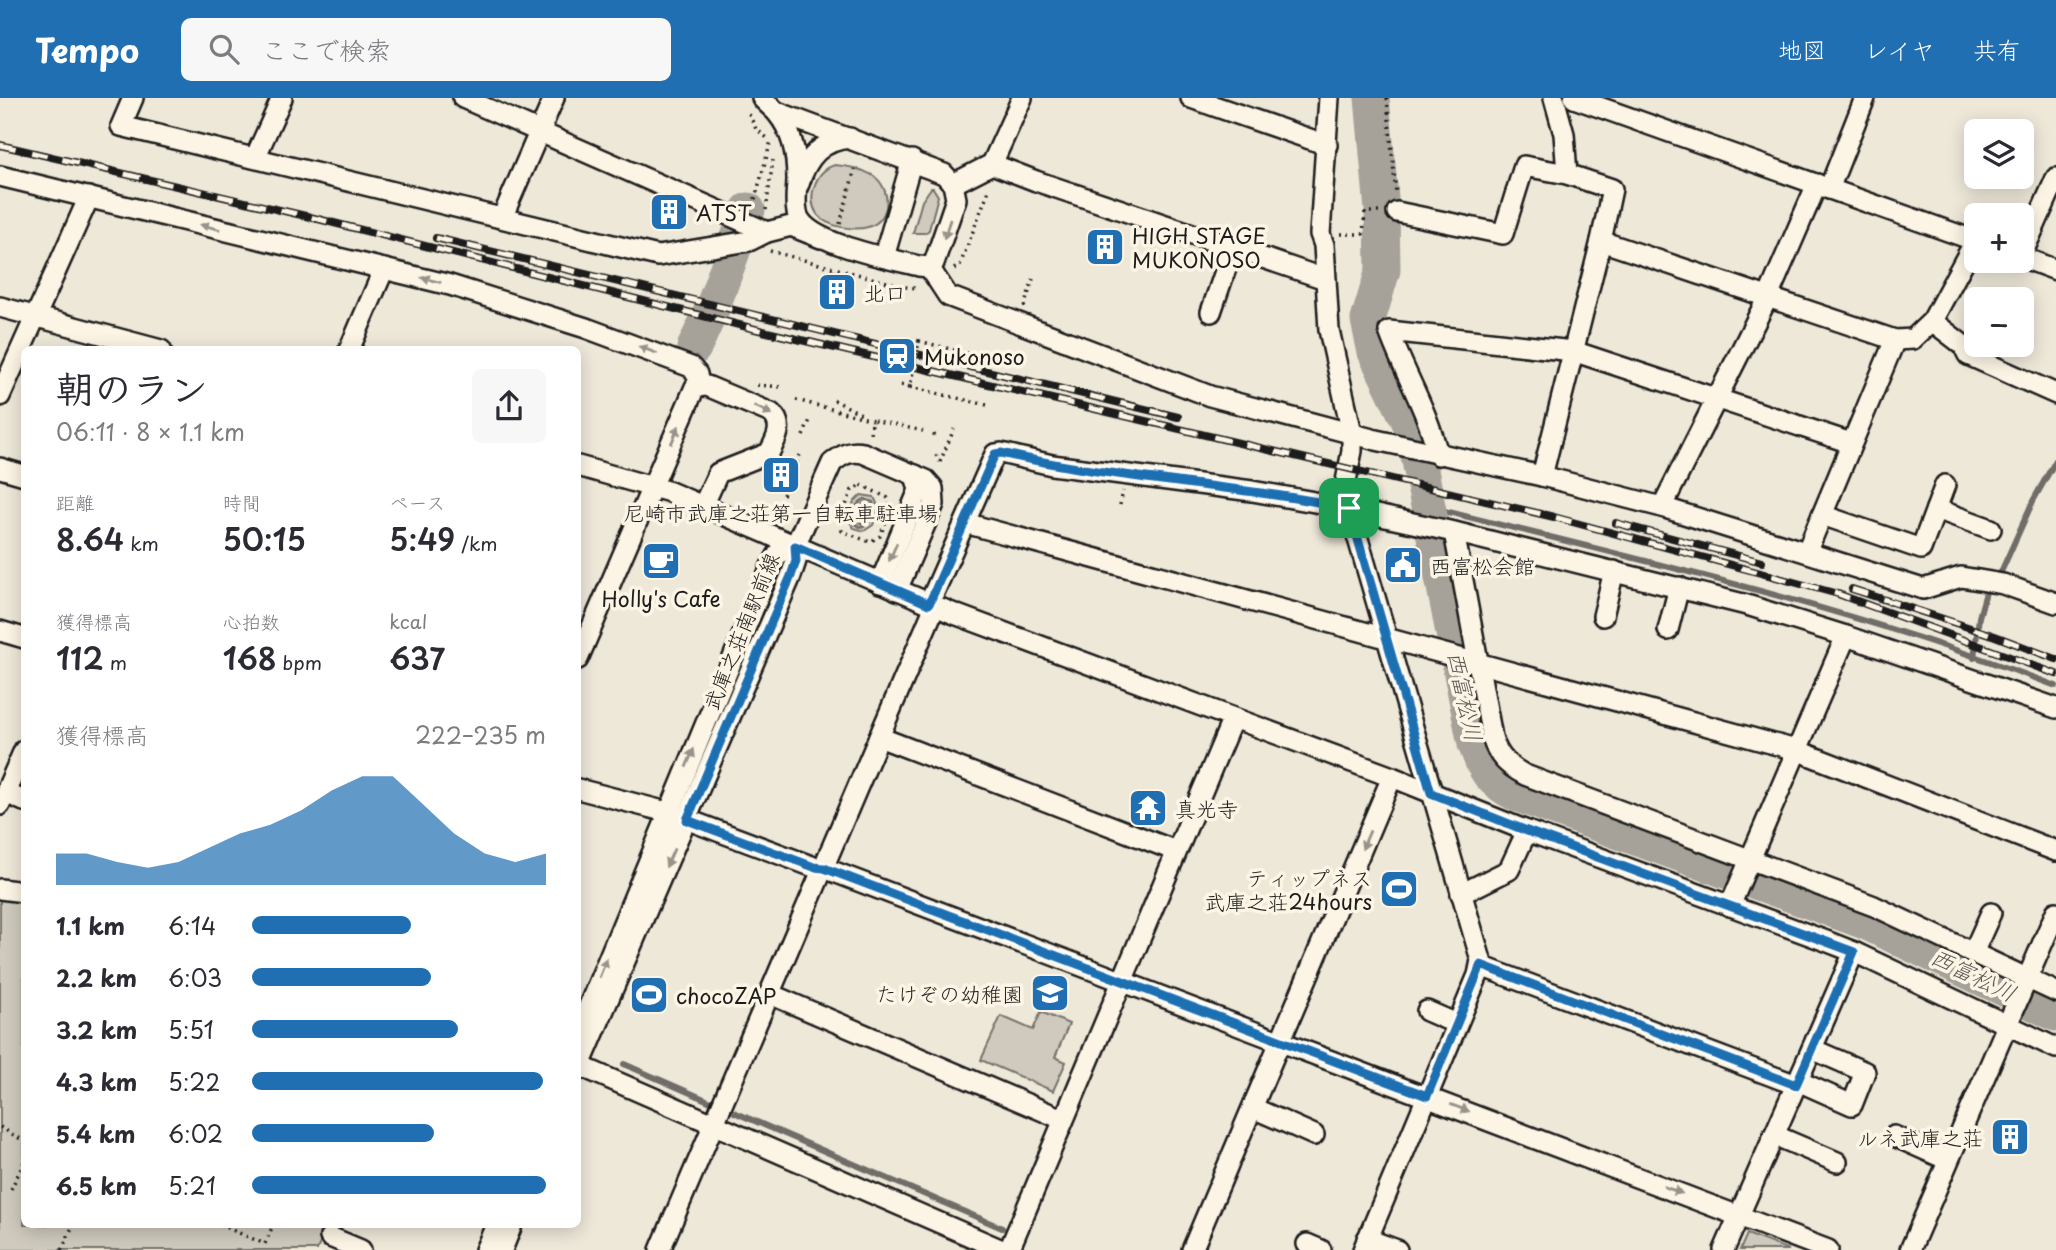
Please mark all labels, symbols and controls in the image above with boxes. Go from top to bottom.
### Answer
search box [181,18,671,81]
text: Tempo [35,24,139,74]
icon: search [205,30,243,68]
text: ここで検索 [261,30,391,69]
text: 地図 [1778,31,1826,67]
text: レイヤ [1864,31,1935,67]
text: 共有 [1973,31,2021,67]
map controls [1964,119,2034,357]
button: layers [1964,119,2034,189]
building icon: ATST [648,191,690,233]
place label: ATST [696,196,752,228]
button: + [1964,203,2034,273]
one-way arrow [941,219,952,240]
place label: HIGH STAGE MUKONOSO [1132,219,1266,275]
one-way arrow [199,221,221,232]
building icon: HIGH STAGE MUKONOSO [1084,226,1126,268]
building icon: 北口 [816,271,858,313]
one-way arrow [420,274,442,285]
place label: 北口 [864,276,906,308]
button: − [1964,287,2034,357]
station icon: Mukonoso [876,335,918,377]
place label: Mukonoso [924,340,1025,372]
one-way arrow [637,345,658,356]
text: 朝のラン [56,359,208,416]
button: share [472,369,546,443]
one-way arrow [753,404,773,416]
text: 06:11 · 8 × 1.1 km [56,414,245,449]
one-way arrow [669,424,680,445]
building icon: 尼崎市武庫之荘第一自転車駐車場 [760,454,802,496]
pin [1319,478,1379,538]
text: 距離 [56,488,94,516]
text: 時間 [223,488,261,516]
text: ペース [389,488,445,516]
icon: arrive [1330,489,1368,527]
place label: 尼崎市武庫之荘第一自転車駐車場 [624,496,939,528]
text: 8.64 [56,516,124,561]
text: 50:15 [223,516,306,561]
text: 5:49 [389,516,455,561]
text: km [124,529,159,557]
text: /km [455,529,498,557]
cafe icon: Holly's Cafe [640,540,682,582]
one-way arrow [888,542,899,563]
public building icon: 西富松会館 [1382,544,1424,586]
street label: 武庫之荘南駅前線 [694,547,786,715]
place label: 西富松会館 [1430,549,1535,581]
place label: Holly's Cafe [601,582,721,614]
text: 獲得標高 [56,607,132,635]
text: 心拍数 [223,607,280,635]
text: kcal [389,607,427,635]
text: 112 [56,635,104,680]
text: 168 [223,635,276,680]
text: 637 [389,635,445,680]
water label: 西富松川 [1439,647,1493,745]
text: m [104,648,127,676]
text: bpm [276,648,322,676]
text: 獲得標高 [56,717,148,752]
text: 222–235 m [415,717,546,752]
one-way arrow [684,748,696,768]
temple icon: 真光寺 [1127,787,1169,829]
place label: 真光寺 [1175,792,1238,824]
one-way arrow [1360,830,1371,851]
one-way arrow [664,848,676,868]
place label: ティップネス 武庫之荘24hours [1204,861,1372,917]
sports icon: ティップネス 武庫之荘24hours [1378,868,1420,910]
text: 1.1 km [56,908,125,943]
text: 6:14 [168,908,216,943]
water label: 西富松川 [1925,938,2023,1010]
one-way arrow [598,958,609,979]
text: 2.2 km [56,960,137,995]
text: 6:03 [168,960,222,995]
school or university icon: たけぞの幼稚園 [1029,972,1071,1014]
sports icon: chocoZAP [628,974,670,1016]
place label: たけぞの幼稚園 [876,977,1023,1009]
place label: chocoZAP [676,979,776,1011]
text: 3.2 km [56,1012,137,1047]
text: 5:51 [168,1012,214,1047]
text: 4.3 km [56,1064,137,1099]
text: 5:22 [168,1064,220,1099]
one-way arrow [1450,1103,1471,1114]
text: 5.4 km [56,1116,136,1151]
text: 6:02 [168,1116,223,1151]
building icon: ルネ武庫之荘 [1989,1116,2031,1158]
place label: ルネ武庫之荘 [1857,1121,1983,1153]
text: 6.5 km [56,1168,137,1203]
text: 5:21 [168,1168,216,1203]
one-way arrow [1662,1185,1683,1196]

